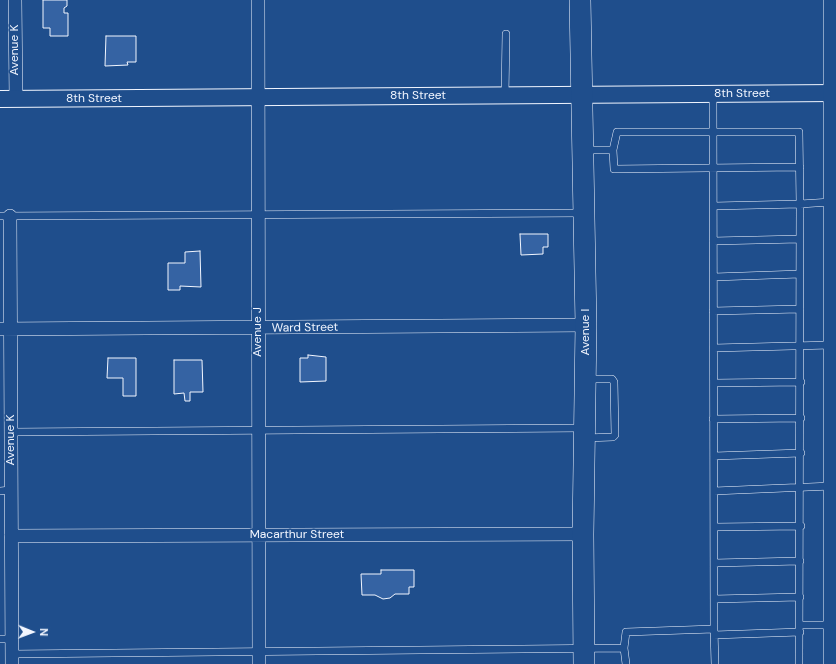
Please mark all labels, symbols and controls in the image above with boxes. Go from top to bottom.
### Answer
street label: Avenue K [8,25,22,75]
street label: 8th Street [714,87,770,101]
street label: 8th Street [390,89,446,103]
street label: 8th Street [66,92,122,106]
street label: Avenue J [251,307,265,357]
street label: Avenue I [579,309,593,355]
street label: Ward Street [272,320,338,336]
street label: Avenue K [4,415,18,465]
street label: Macarthur Street [250,528,344,542]
north arrow [12,612,52,652]
text: N [37,628,51,636]

